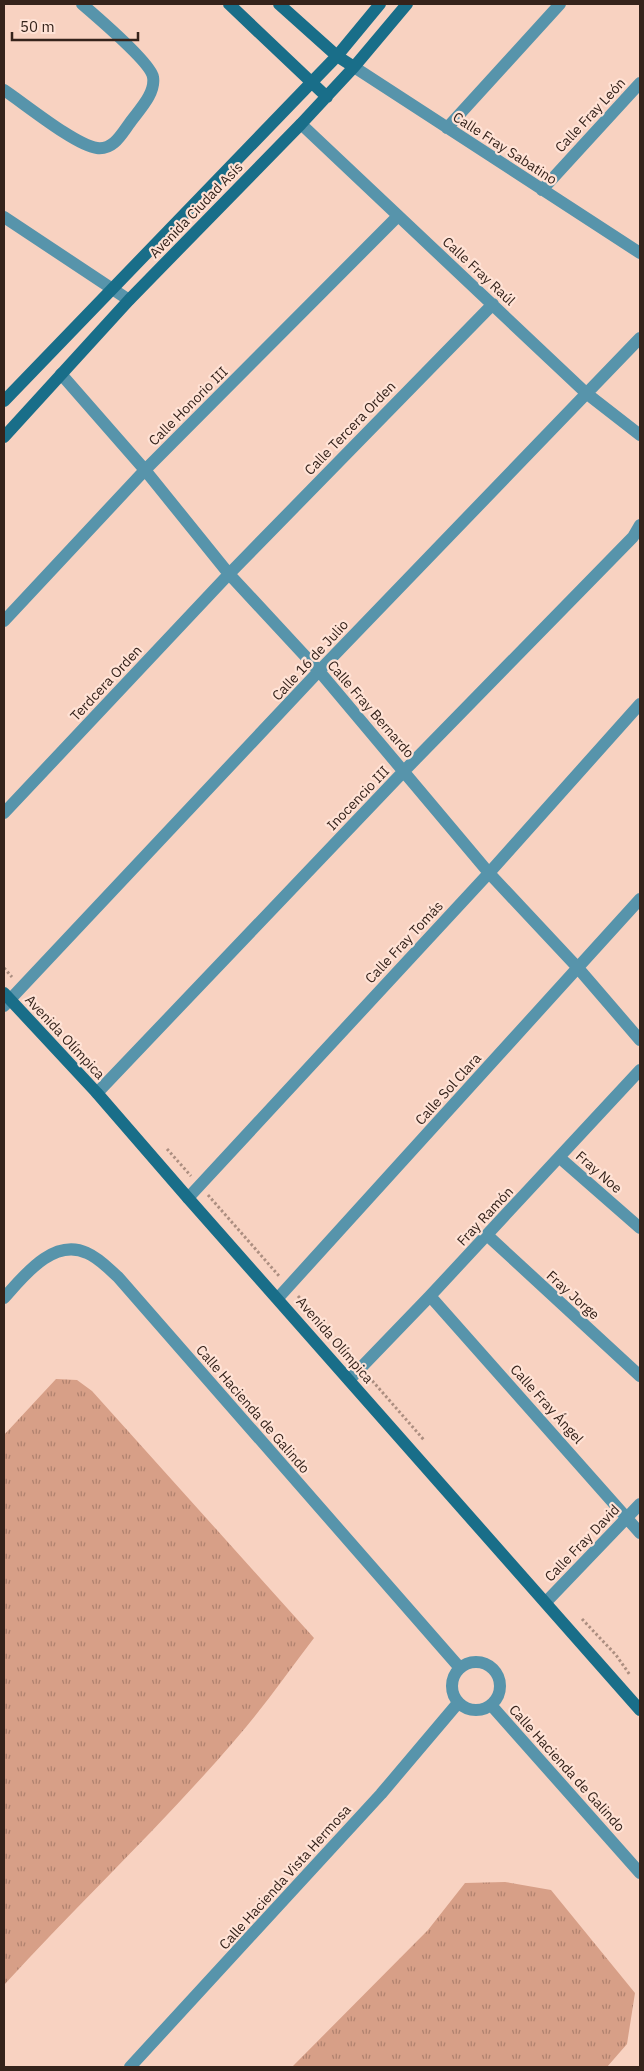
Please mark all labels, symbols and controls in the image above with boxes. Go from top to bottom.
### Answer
scale bar [12,10,139,42]
text: 50 m [20,17,55,36]
street label: Calle Fray León [551,74,629,156]
street label: Calle Fray Sabatino [450,108,561,188]
street label: Avenida Ciudad Asís [145,158,247,262]
street label: Calle Fray Raúl [439,233,519,309]
street label: Calle Honorio III [145,363,231,449]
street label: Calle Tercera Orden [301,377,399,479]
street label: Calle 16 de Julio [268,616,352,704]
street label: Terdcera Orden [66,641,146,725]
street label: Calle Fray Bernardo [324,657,418,762]
street label: Inocencio III [323,762,393,834]
street label: Calle Fray Tomás [361,897,447,987]
street label: Avenida Olímpica [21,991,109,1083]
street label: Calle Sol Clara [411,1049,485,1129]
street label: Fray Noe [572,1147,626,1197]
street label: Fray Ramón [453,1183,517,1249]
street label: Fray Jorge [543,1267,603,1324]
street label: Avenida Olímpica [292,1293,378,1387]
street label: Calle Hacienda de Galindo [192,1341,314,1477]
street label: Calle Fray Ángel [507,1360,588,1448]
street label: Calle Fray David [541,1501,623,1585]
street label: Calle Hacienda de Galindo [505,1701,629,1835]
street label: Calle Hacienda Vista Hermosa [215,1800,355,1953]

